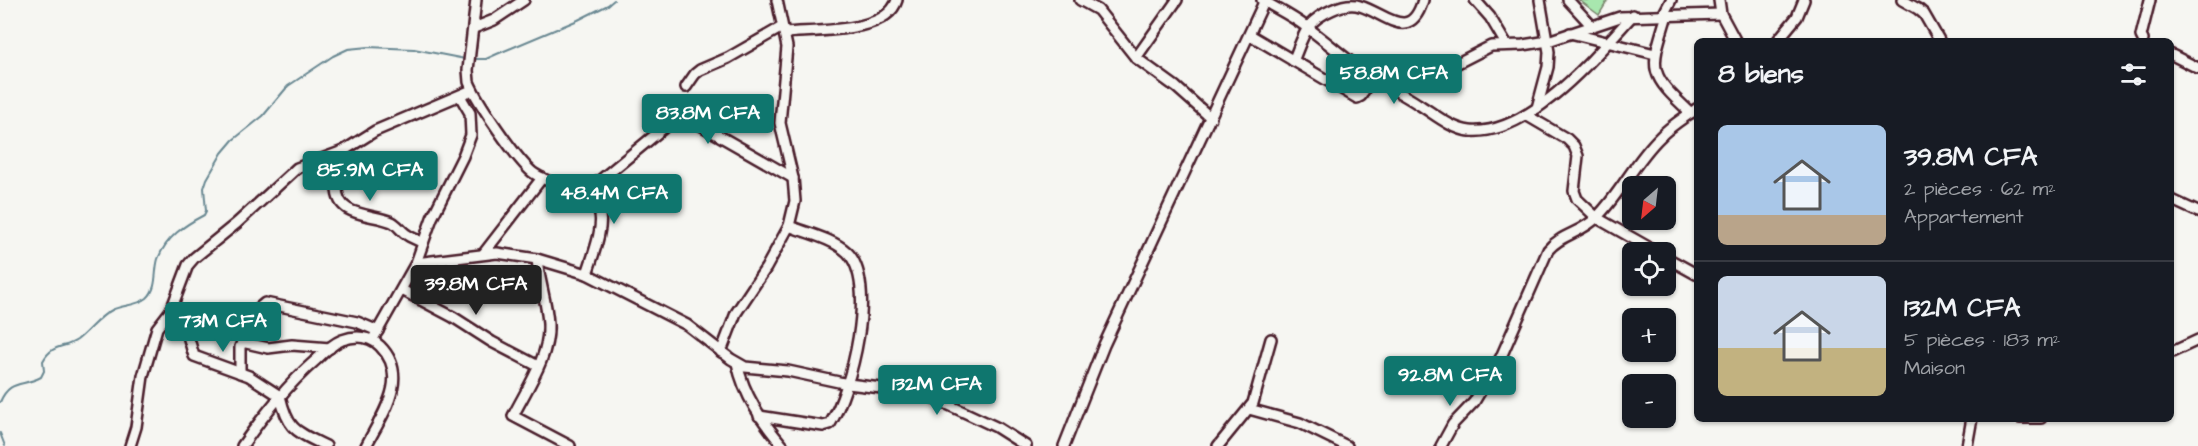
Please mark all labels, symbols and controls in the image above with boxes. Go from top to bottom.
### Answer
pin: 58.8M CFA [1325,54,1463,105]
text: 8 biens [1718,56,1804,92]
icon: filters [2117,58,2150,91]
text: 58.8M CFA [1340,59,1448,87]
pin: 83.8M CFA [639,94,777,145]
text: 83.8M CFA [656,99,760,127]
text: 39.8M CFA [1904,139,2038,175]
icon: home [1766,149,1838,221]
pin: 85.9M CFA [301,151,439,202]
text: 85.9M CFA [317,156,423,184]
pin: 48.4M CFA [545,174,683,225]
text: 2 pièces · 62 m² [1904,175,2056,203]
north arrow [1622,176,1676,230]
map controls [1622,176,1676,428]
text: 48.4M CFA [560,179,668,207]
text: Appartement [1904,203,2024,231]
button: locate [1622,242,1676,296]
pin: 39.8M CFA [407,265,545,316]
text: 39.8M CFA [425,270,527,298]
text: 132M CFA [1904,290,2020,326]
icon: home [1766,300,1838,372]
pin: 73M CFA [168,302,278,353]
text: 73M CFA [179,307,267,335]
button: + [1622,308,1676,362]
text: 5 pièces · 183 m² [1904,326,2060,354]
text: Maison [1904,354,1965,382]
pin: 92.8M CFA [1381,356,1519,407]
text: 92.8M CFA [1398,361,1502,389]
pin: 132M CFA [875,365,999,416]
text: 132M CFA [892,370,982,398]
button: − [1622,374,1676,428]

